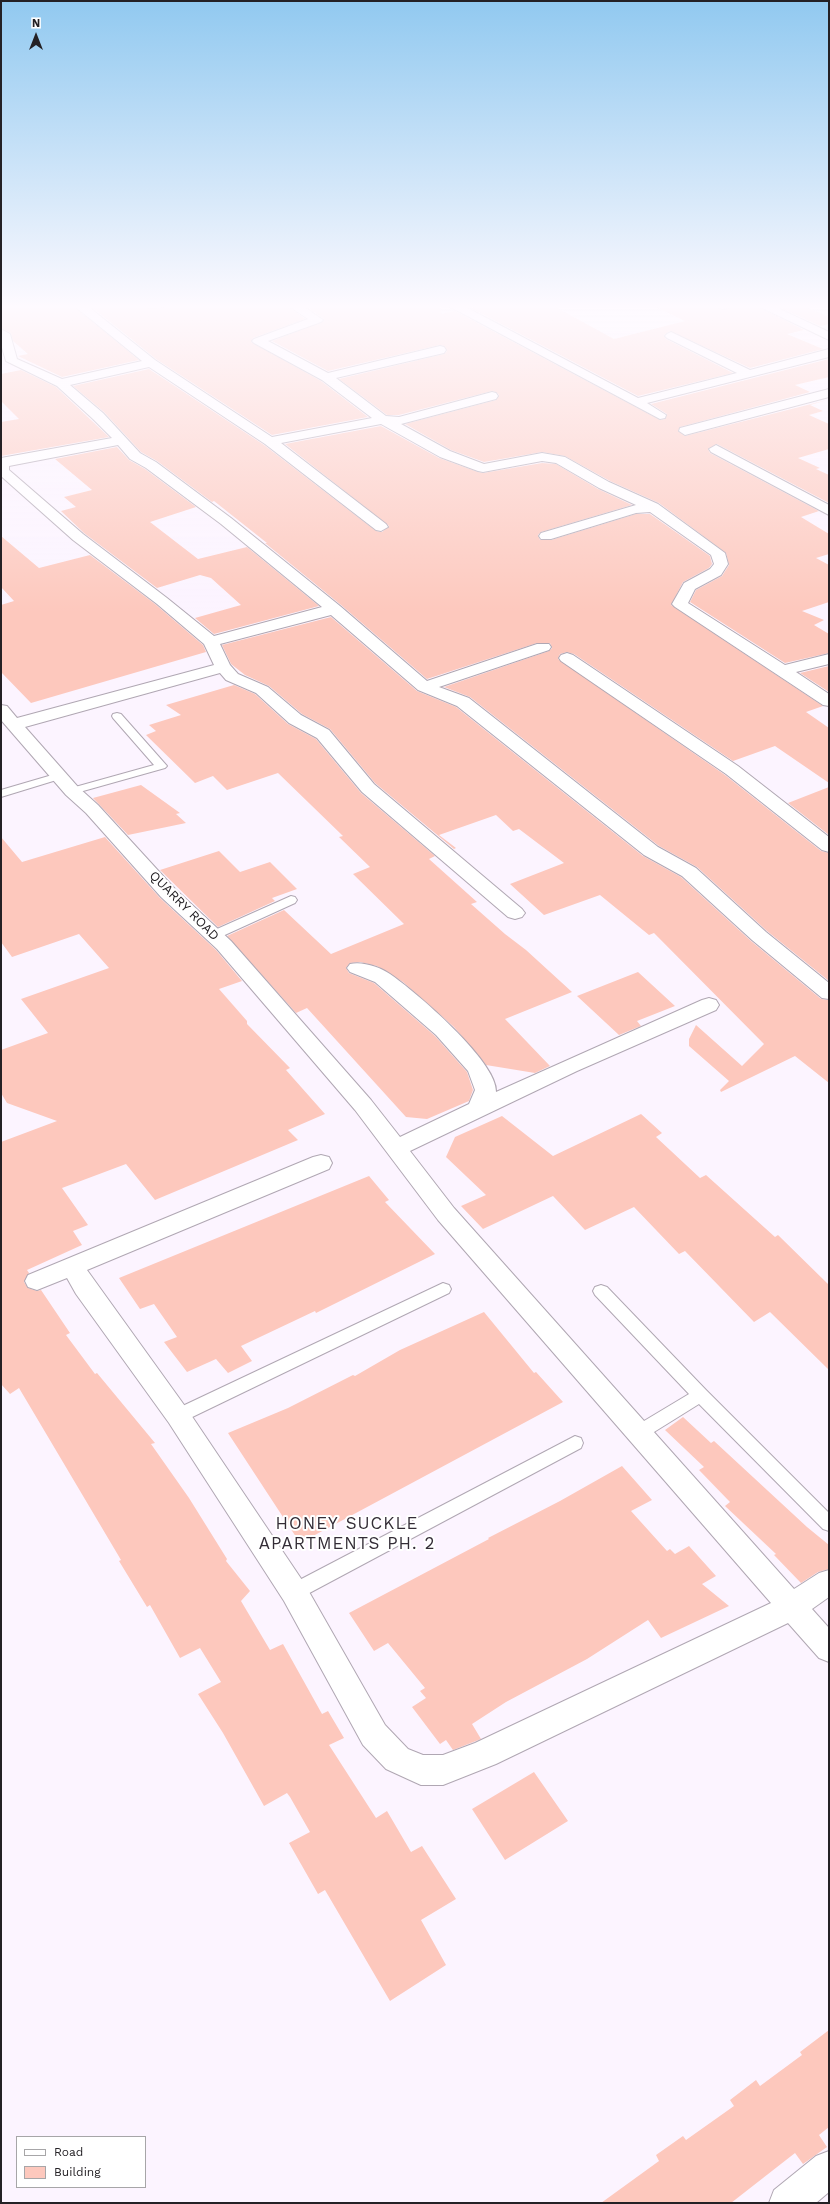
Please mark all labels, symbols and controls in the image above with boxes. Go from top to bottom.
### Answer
north arrow [16,16,56,56]
text: N [32,17,40,30]
street label: QUARRY ROAD [146,868,222,944]
district label: HONEY SUCKLE APARTMENTS PH. 2 [259,1514,435,1554]
legend [16,2136,146,2188]
text: Road [54,2145,83,2159]
text: Building [54,2165,101,2179]

